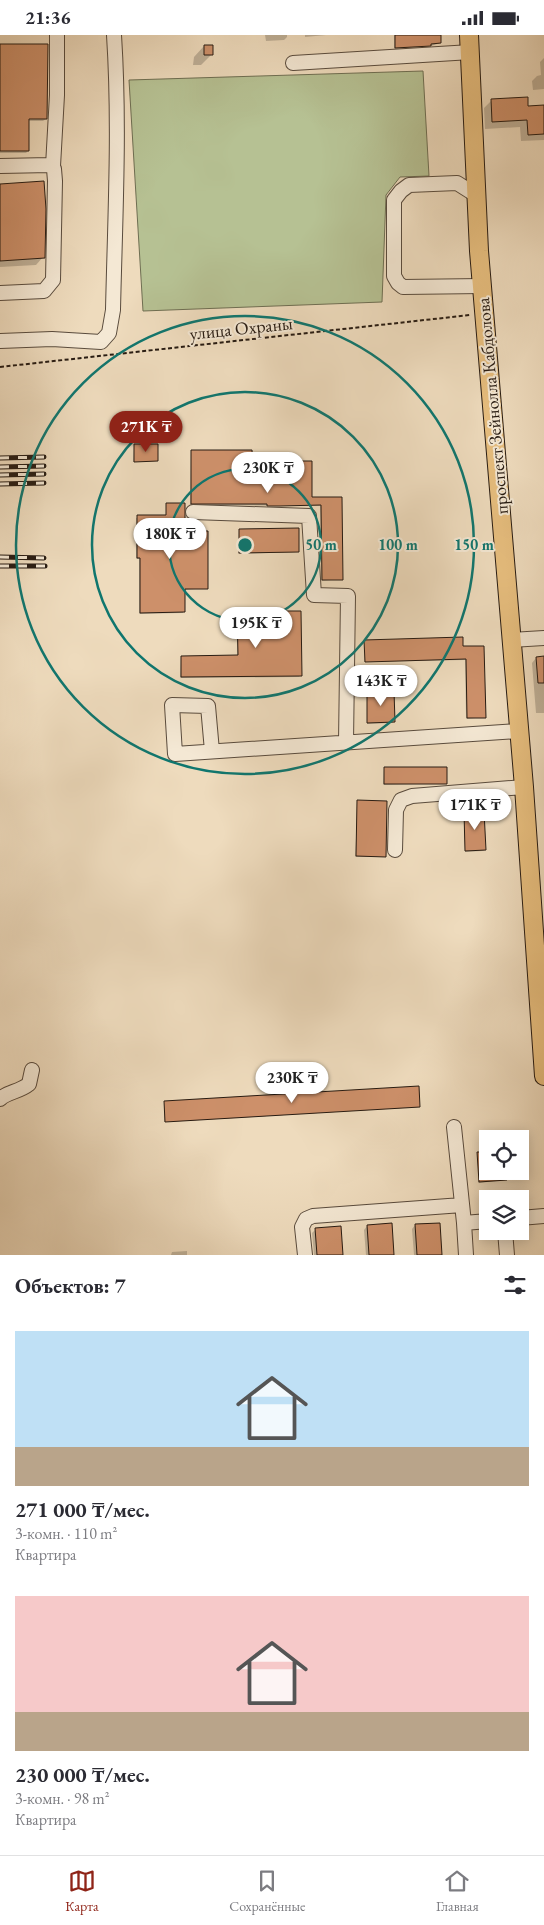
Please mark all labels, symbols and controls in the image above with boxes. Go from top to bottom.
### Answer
text: 21:36 [25,5,71,30]
street label: проспект Зейнолла Кабдолова [471,296,513,515]
street label: улица Охраны [188,311,294,345]
pin: 271K ₸ [105,411,187,453]
text: 271K ₸ [120,416,172,437]
pin: 230K ₸ [227,451,309,494]
text: 230K ₸ [242,457,294,478]
pin: 180K ₸ [129,517,211,560]
text: 180K ₸ [144,523,196,544]
text: 50 m [305,535,337,554]
text: 100 m [378,535,418,554]
text: 150 m [454,535,494,554]
centre of rings [236,536,254,554]
pin: 195K ₸ [215,607,297,649]
text: 195K ₸ [230,612,282,633]
pin: 143K ₸ [340,665,422,707]
text: 143K ₸ [355,670,407,691]
pin: 171K ₸ [434,789,516,831]
text: 171K ₸ [449,794,501,815]
pin: 230K ₸ [251,1061,333,1104]
text: 230K ₸ [266,1067,318,1088]
map controls [479,1130,529,1240]
button: locate [479,1130,529,1180]
button: layers [479,1190,529,1240]
icon: filters [501,1271,529,1299]
text: Объектов: 7 [15,1272,126,1299]
icon: home [227,1363,317,1453]
text: 271 000 ₸/мес. [15,1496,150,1523]
text: 3-комн. · 110 m² [15,1523,117,1544]
text: Квартира [15,1544,76,1565]
icon: home [227,1628,317,1718]
text: 230 000 ₸/мес. [15,1761,150,1788]
text: 3-комн. · 98 m² [15,1788,110,1809]
text: Квартира [15,1809,76,1830]
tab: Карта [65,1867,99,1915]
tab: Сохранённые [229,1867,306,1915]
tab: Главная [436,1867,479,1915]

